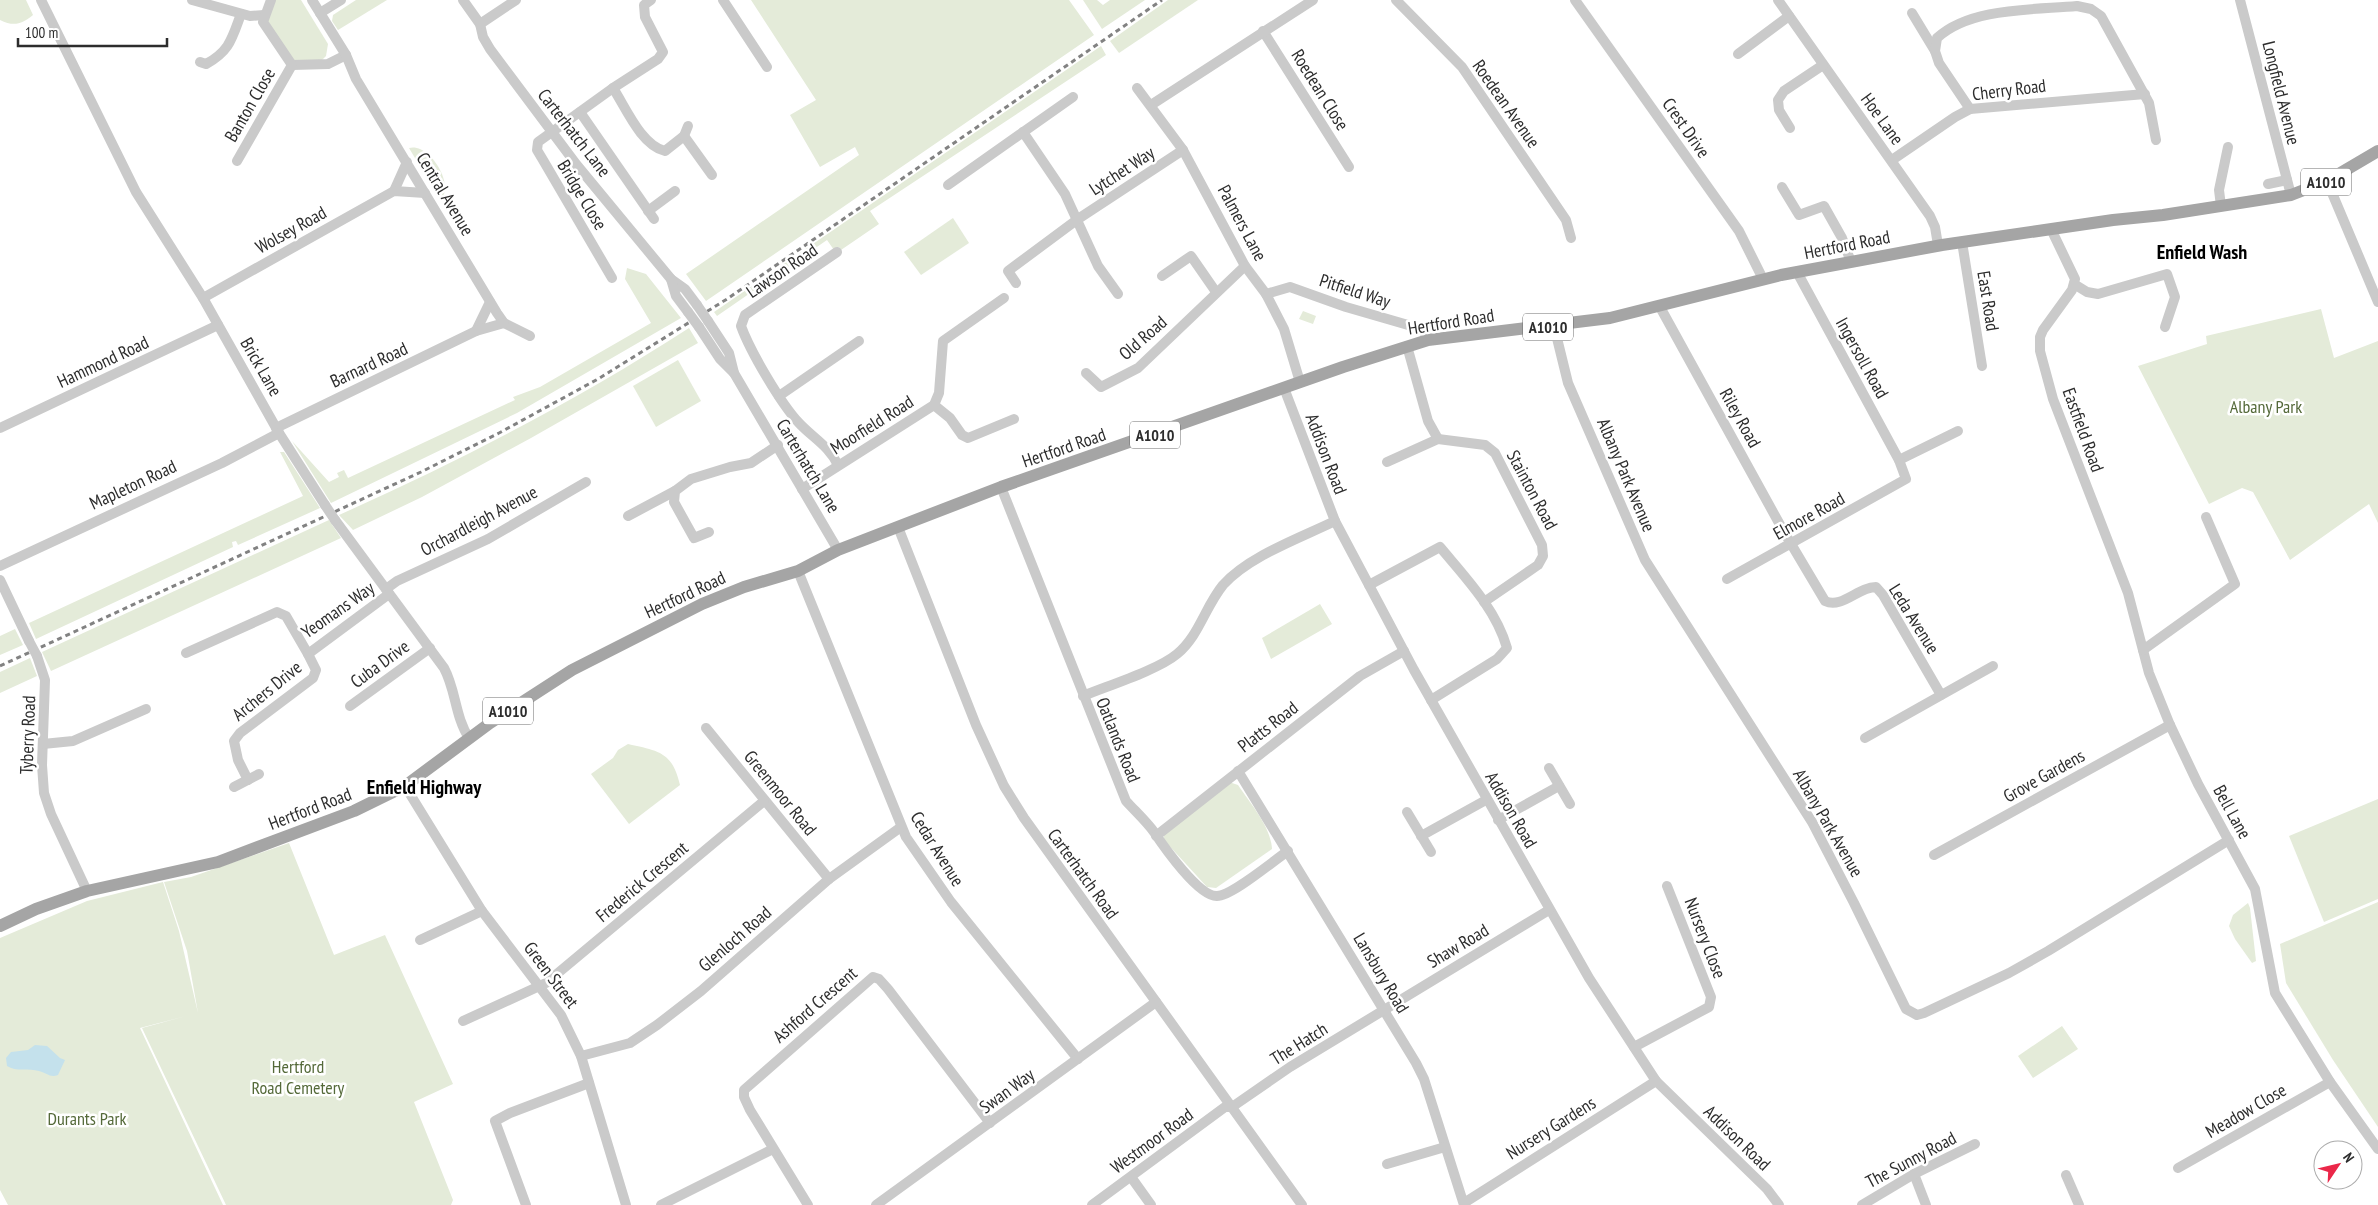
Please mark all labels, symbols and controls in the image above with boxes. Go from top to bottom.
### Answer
scale bar [18,15,166,47]
text: 100 m [25,23,58,42]
street label: Longfield Avenue [2257,39,2305,147]
street label: Roedean Close [1287,45,1354,134]
street label: Roedean Avenue [1468,55,1545,152]
street label: Banton Close [219,64,280,146]
street label: Cherry Road [1971,74,2047,105]
street label: Carterhatch Lane [533,84,616,181]
street label: Hoe Lane [1856,88,1909,149]
street label: Crest Drive [1658,93,1715,162]
street label: Lytchet Way [1085,141,1159,200]
street label: Central Avenue [412,148,479,240]
street label: Bridge Close [553,155,612,234]
road number: A1010 [2301,168,2351,196]
street label: Palmers Lane [1213,181,1272,265]
street label: Wolsey Road [251,201,330,258]
street label: Hertford Road [1802,225,1892,264]
street label: Lawson Road [742,238,822,303]
district label: Enfield Wash [2157,239,2247,265]
street label: Pitfield Way [1317,268,1394,313]
street label: East Road [1972,269,2005,333]
street label: Hertford Road [1406,303,1496,340]
street label: Old Road [1114,310,1172,365]
street label: Ingersoll Road [1831,313,1894,402]
road number: A1010 [1523,314,1573,341]
street label: Hammond Road [53,330,152,393]
street label: Brick Lane [236,333,287,400]
street label: Barnard Road [326,337,411,393]
street label: Riley Road [1715,384,1766,452]
street label: Eastfield Road [2058,385,2109,475]
street label: Moorfield Road [826,390,918,459]
park label: Albany Park [2230,395,2302,418]
street label: Addison Road [1301,410,1352,497]
street label: Carterhatch Lane [771,415,845,517]
street label: Albany Park Avenue [1592,415,1661,535]
road number: A1010 [1130,422,1180,448]
street label: Hertford Road [1019,423,1109,473]
street label: Stainton Road [1502,446,1563,533]
street label: Mapleton Road [86,454,180,515]
street label: Orchardleigh Avenue [416,480,541,561]
street label: Elmore Road [1769,487,1849,545]
street label: Hertford Road [641,566,729,623]
street label: Yeomans Way [297,576,379,643]
street label: Leda Avenue [1884,580,1945,658]
street label: Cuba Drive [346,634,414,693]
street label: Archers Drive [227,656,306,726]
street label: Oatlands Road [1091,694,1146,786]
street label: Tyberry Road [15,695,40,775]
street label: Platts Road [1233,696,1302,757]
road number: A1010 [483,698,533,724]
street label: Grove Gardens [1999,744,2089,807]
street label: Greenmoor Road [739,745,822,840]
street label: Albany Park Avenue [1788,765,1869,881]
street label: Addison Road [1480,767,1542,852]
district label: Enfield Highway [367,774,482,800]
street label: Bell Lane [2208,781,2257,843]
street label: Hertford Road [265,782,355,835]
street label: Cedar Avenue [905,807,969,890]
street label: Carterhatch Road [1043,824,1124,924]
street label: Frederick Crescent [591,836,693,927]
street label: Nursery Close [1680,894,1731,981]
street label: Glenloch Road [693,901,776,977]
street label: Shaw Road [1423,918,1493,973]
street label: Lansbury Road [1348,928,1414,1017]
street label: Green Street [519,937,584,1013]
street label: Ashford Crescent [768,962,862,1047]
street label: The Hatch [1266,1017,1332,1070]
park label: Hertford Road Cemetery [252,1055,345,1099]
street label: Swan Way [975,1063,1039,1118]
street label: Meadow Close [2201,1078,2290,1143]
street label: Nursery Gardens [1502,1091,1600,1164]
street label: Addison Road [1699,1100,1776,1175]
street label: Westmoor Road [1106,1103,1198,1178]
park label: Durants Park [48,1107,126,1130]
street label: The Sunny Road [1862,1126,1960,1193]
north arrow [2313,1140,2363,1190]
text: N [2339,1149,2358,1166]

